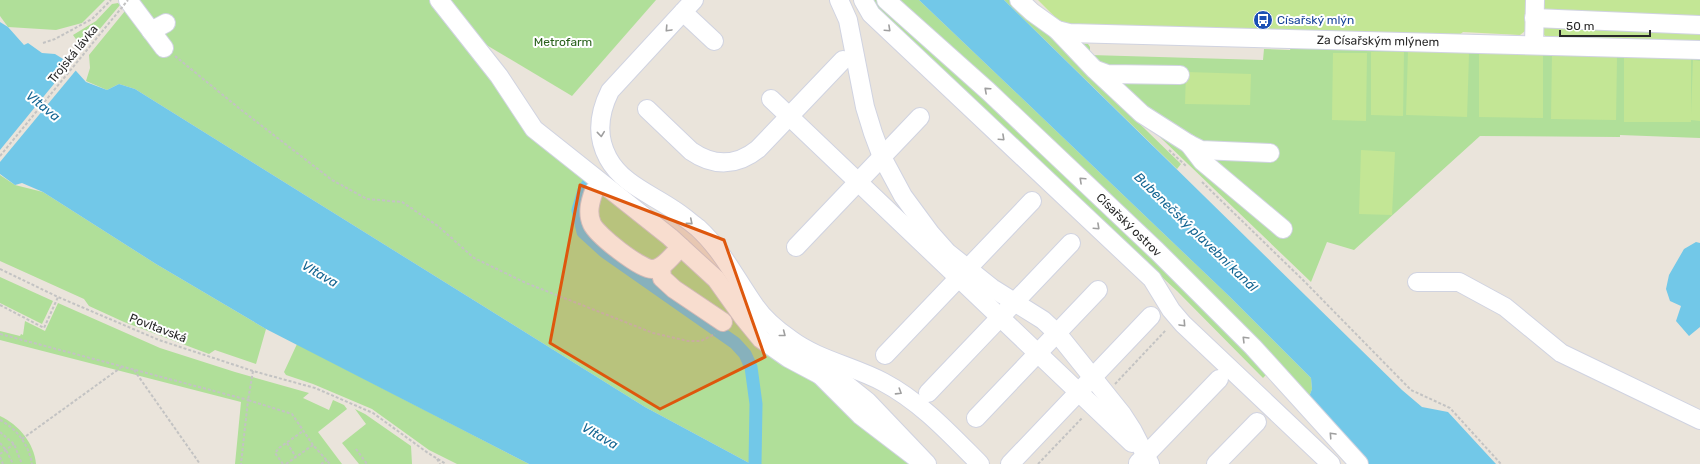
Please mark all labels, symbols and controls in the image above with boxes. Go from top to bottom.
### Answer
bus stop icon: Císařský mlýn [1252,9,1274,31]
scale bar [1560,12,1650,38]
place label: Císařský mlýn [1277,13,1354,27]
text: 50 m [1566,19,1594,33]
street label: Trojská lávka [45,22,101,86]
one-way arrow [666,24,673,31]
one-way arrow [883,25,891,32]
street label: Za Císařským mlýnem [1317,33,1439,49]
park label: Metrofarm [534,35,592,49]
water label: Vltava [23,88,63,124]
one-way arrow [984,88,992,95]
one-way arrow [596,131,605,137]
one-way arrow [997,134,1005,141]
water label: Bubenečský plavební kanál [1131,169,1261,295]
one-way arrow [1079,177,1087,185]
street label: Císařský ostrov [1093,190,1165,260]
one-way arrow [685,217,693,224]
one-way arrow [1092,223,1100,230]
water label: Vltava [299,258,341,290]
street label: Povltavská [127,311,189,345]
one-way arrow [1178,319,1186,327]
one-way arrow [779,329,786,336]
one-way arrow [1242,336,1250,344]
one-way arrow [895,387,902,394]
water label: Vltava [579,420,621,452]
one-way arrow [1330,433,1337,440]

